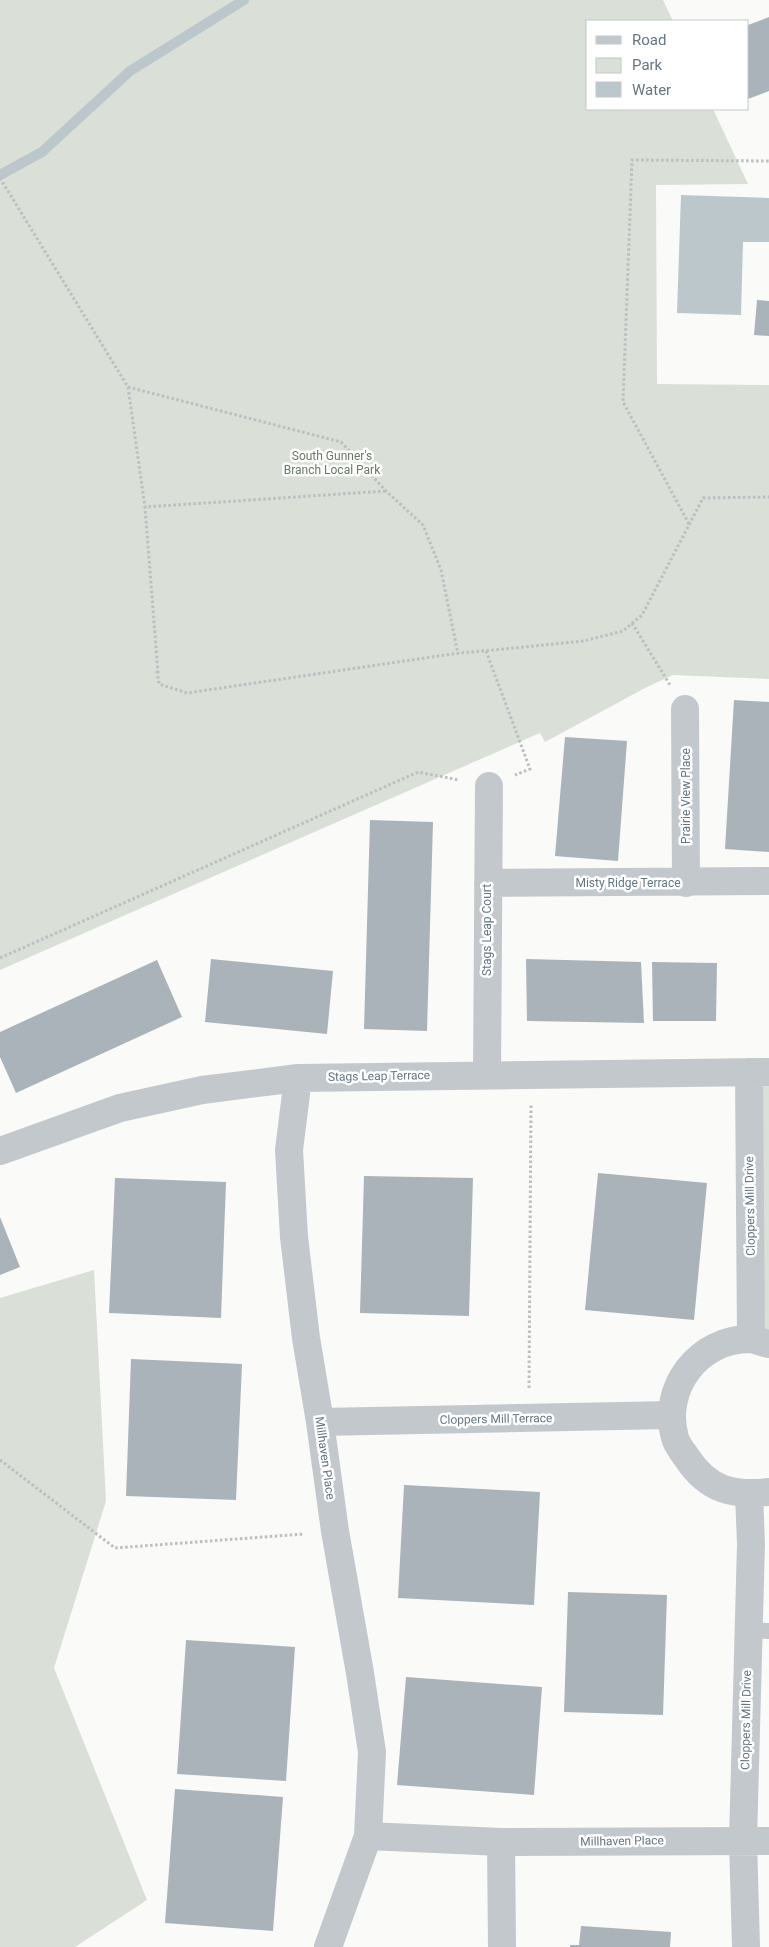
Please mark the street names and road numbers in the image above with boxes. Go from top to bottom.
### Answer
street label: Prairie View Place [679,748,693,844]
street label: Misty Ridge Terrace [575,876,681,890]
street label: Stags Leap Court [480,884,494,976]
street label: Stags Leap Terrace [328,1068,430,1084]
street label: Cloppers Mill Drive [742,1156,758,1256]
street label: Cloppers Mill Terrace [440,1411,552,1427]
street label: Millhaven Place [312,1416,338,1500]
street label: Cloppers Mill Drive [738,1670,754,1770]
street label: Millhaven Place [580,1833,664,1849]

